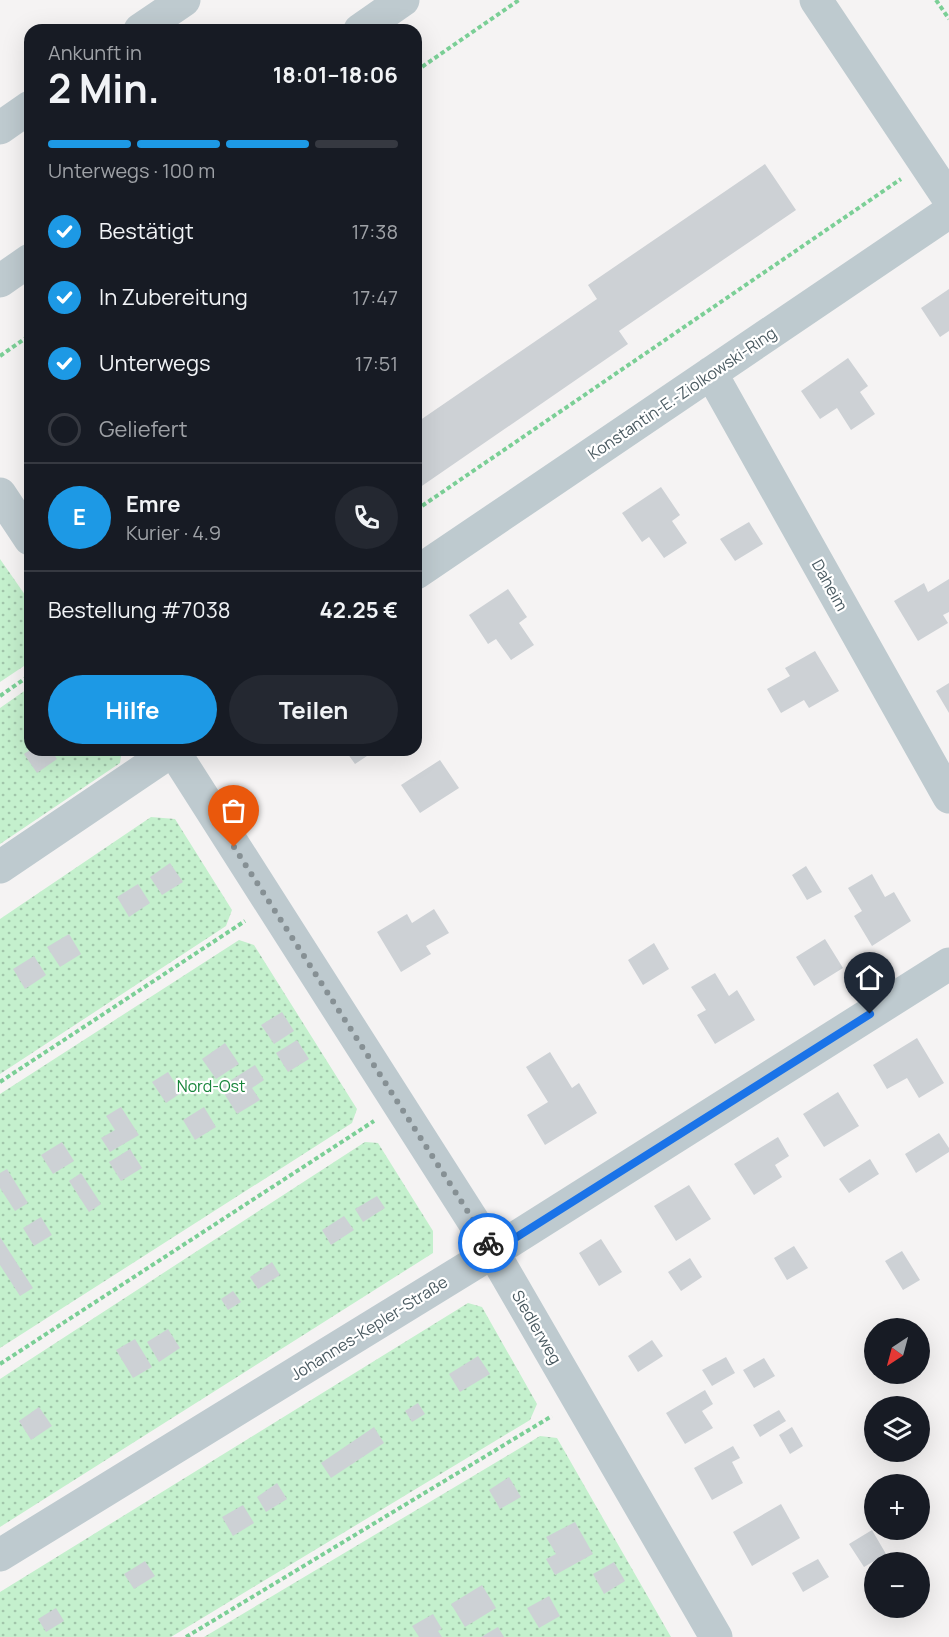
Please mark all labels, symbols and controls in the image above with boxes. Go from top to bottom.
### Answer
text: Ankunft in [48,39,142,66]
text: 18:01–18:06 [273,60,398,90]
text: 2 Min. [48,61,160,115]
text: Unterwegs · 100 m [48,157,215,184]
icon: check [48,215,81,248]
text: Bestätigt [99,216,194,246]
text: 17:38 [352,218,398,245]
icon: check [48,281,81,314]
text: In Zubereitung [99,282,248,312]
text: 17:47 [352,284,398,311]
street label: Konstantin-E.-Ziolkowski-Ring [584,322,780,464]
icon: check [48,347,81,380]
text: Unterwegs [99,348,211,378]
text: 17:51 [355,350,398,377]
text: Geliefert [99,414,187,444]
button: phone [335,486,398,549]
text: Emre [126,489,180,519]
text: E [73,502,86,532]
text: Kurier · 4.9 [126,519,221,546]
street label: Daheim [807,555,853,615]
text: Bestellung #7038 [48,595,231,625]
text: 42.25 € [319,595,398,625]
button: Hilfe [48,675,217,744]
button: Teilen [229,675,398,744]
pin [208,785,259,847]
icon: bag [217,794,250,827]
pin [844,952,895,1014]
icon: home [853,961,886,994]
park label: Nord-Ost [177,1075,245,1097]
courier [458,1213,518,1273]
icon: bike [472,1227,505,1260]
street label: Johannes-Kepler-Straße [286,1271,452,1385]
street label: Siedlerweg [507,1286,567,1368]
north arrow [864,1318,930,1384]
map controls [864,1318,930,1618]
button: layers [864,1396,930,1462]
button: + [864,1474,930,1540]
button: − [864,1552,930,1618]

